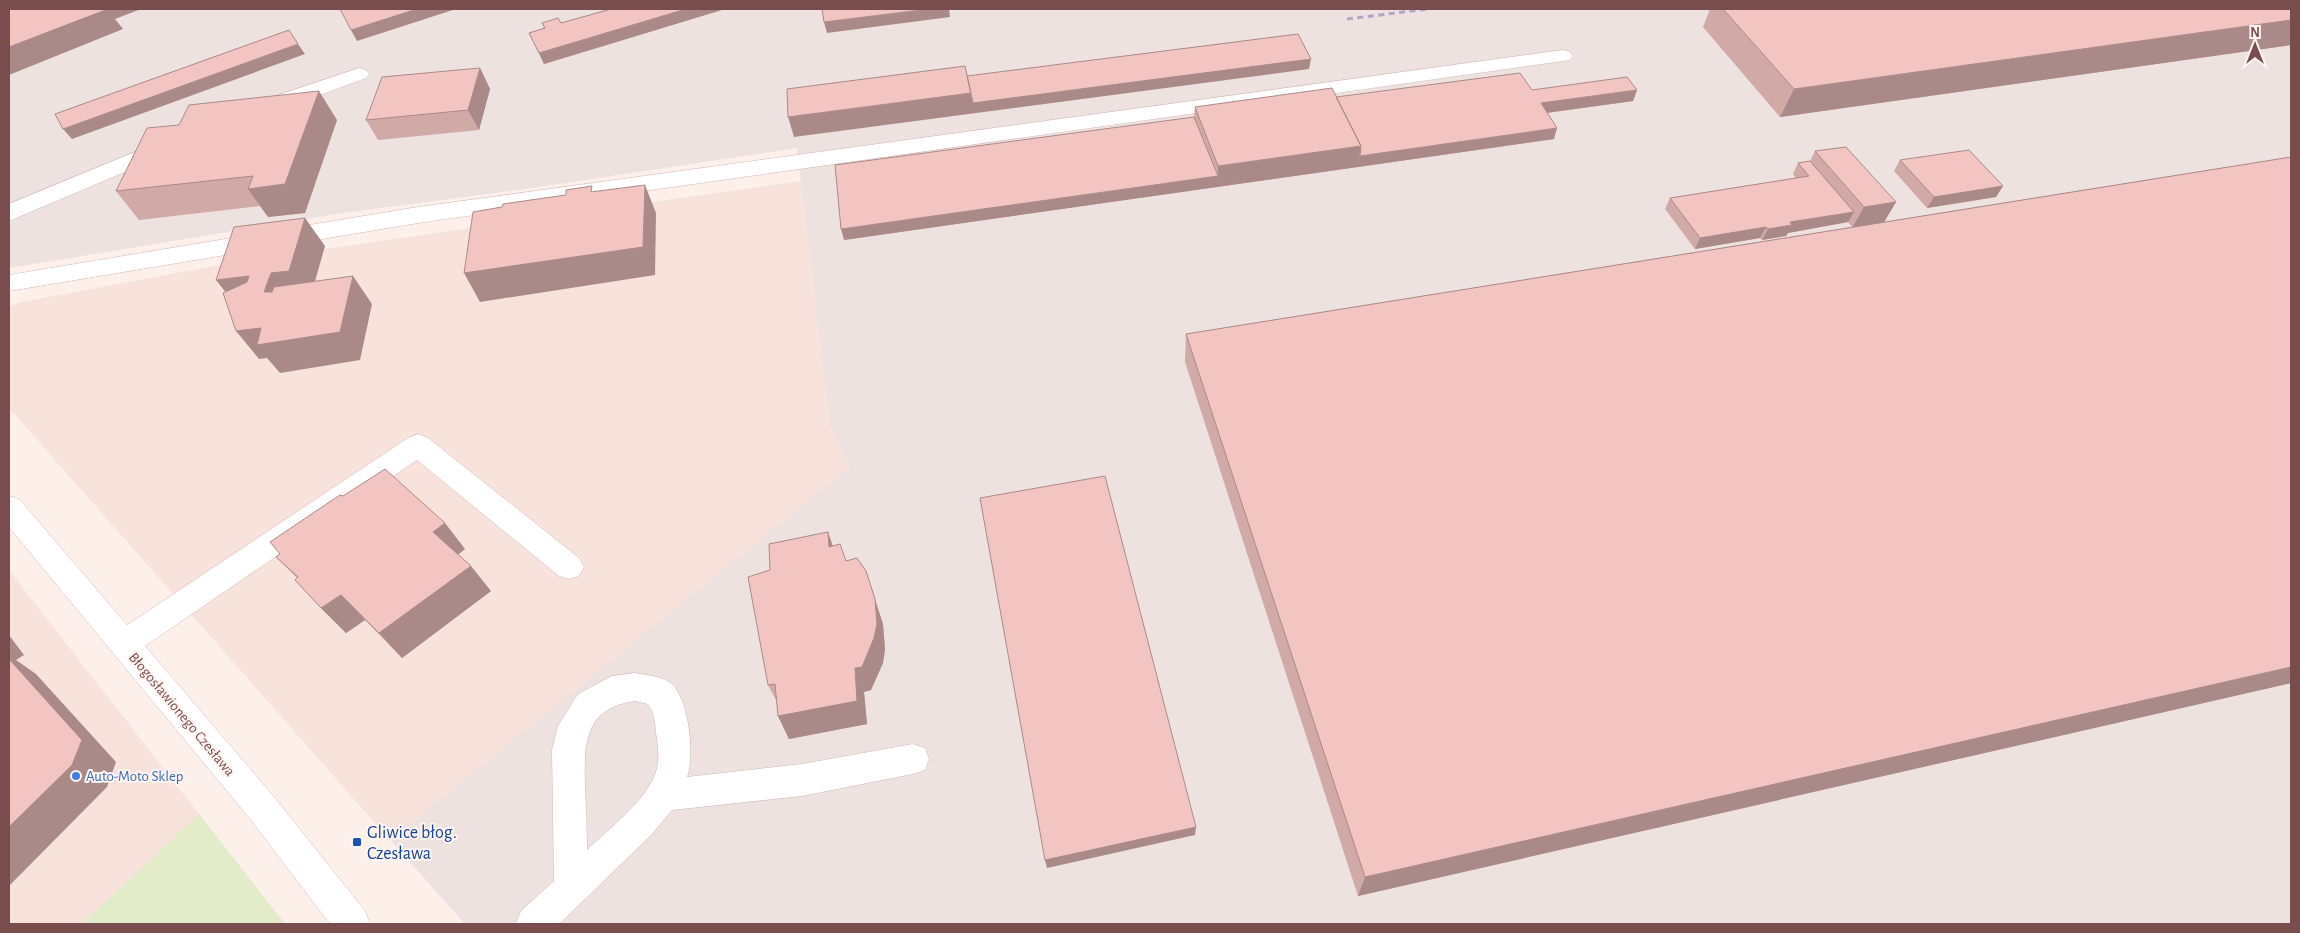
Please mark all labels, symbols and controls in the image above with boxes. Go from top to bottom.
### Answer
north arrow [2230,20,2280,70]
text: N [2250,26,2260,40]
street label: Błogosławionego Czesława [126,650,238,779]
place label: Auto-Moto Sklep [86,769,183,784]
marker: Auto-Moto Sklep [70,770,82,782]
place label: Gliwice błog. Czesława [367,824,457,863]
marker: Gliwice błog. Czesława [351,836,363,848]

